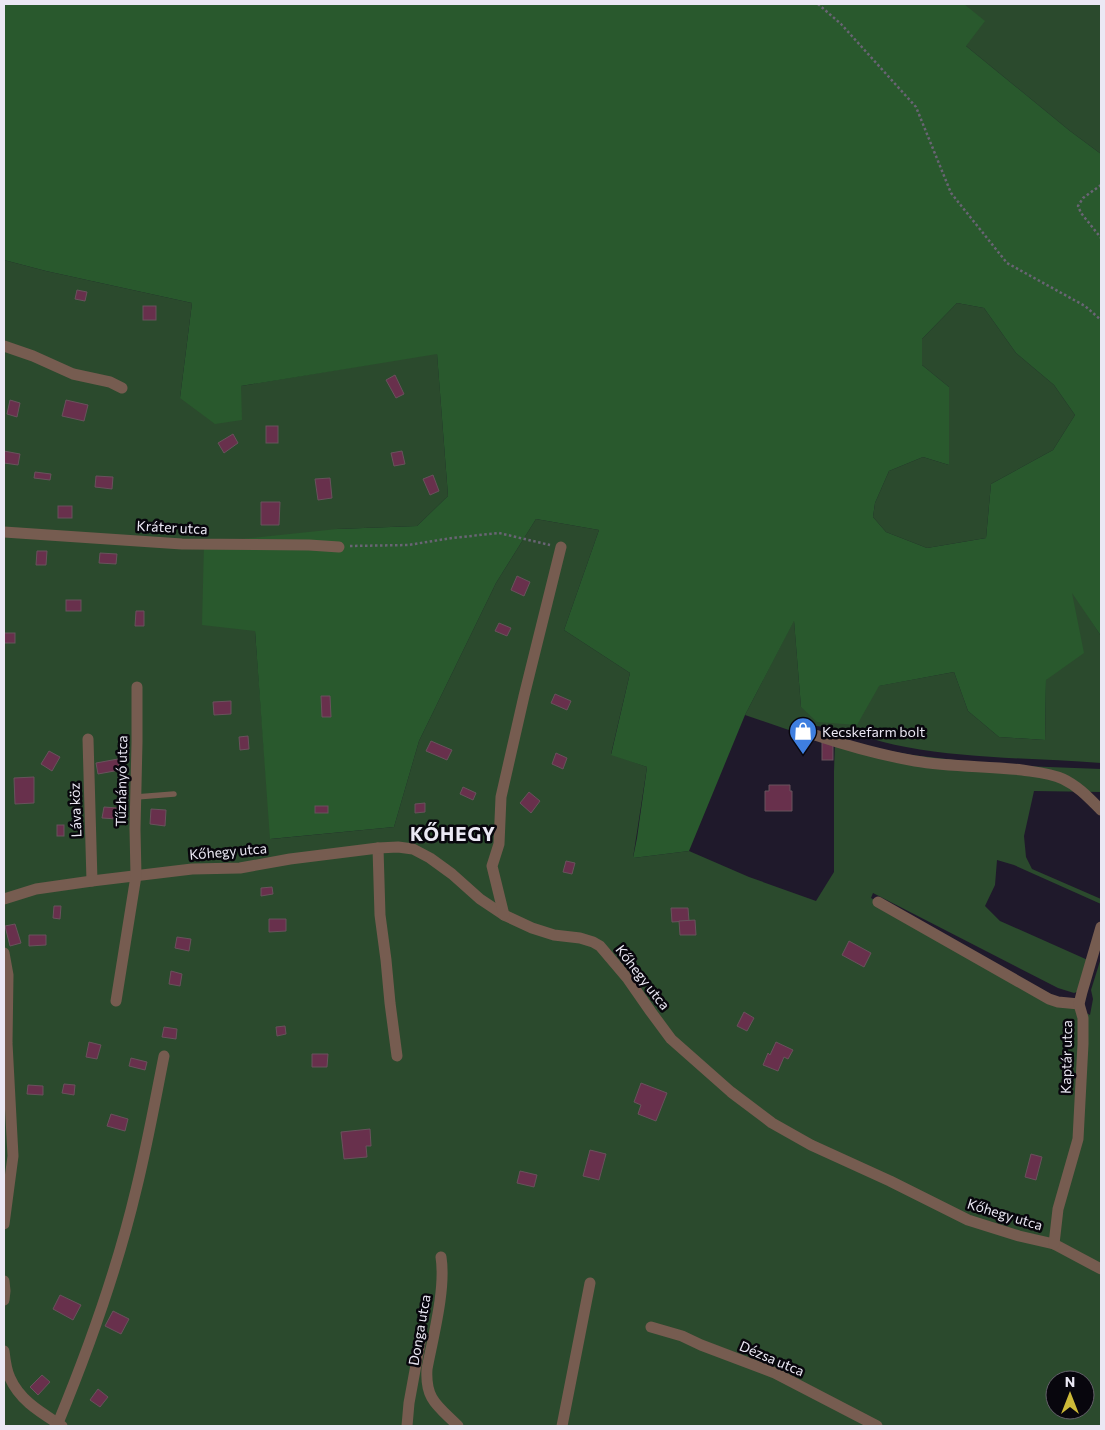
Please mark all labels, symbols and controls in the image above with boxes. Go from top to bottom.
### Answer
street label: Kráter utca [136,517,208,537]
shop icon: Kecskefarm bolt [788,716,818,755]
place label: Kecskefarm bolt [822,723,926,740]
street label: Tűzhányó utca [112,735,130,827]
street label: Láva köz [66,782,84,838]
district label: KŐHEGY [410,822,496,845]
street label: Kőhegy utca [188,839,268,863]
street label: Kőhegy utca [612,941,674,1013]
street label: Kaptár utca [1057,1020,1075,1094]
street label: Kőhegy utca [965,1194,1045,1234]
street label: Donga utca [404,1293,434,1367]
street label: Dézsa utca [737,1337,807,1379]
north arrow [1045,1370,1095,1420]
text: N [1065,1373,1075,1390]

